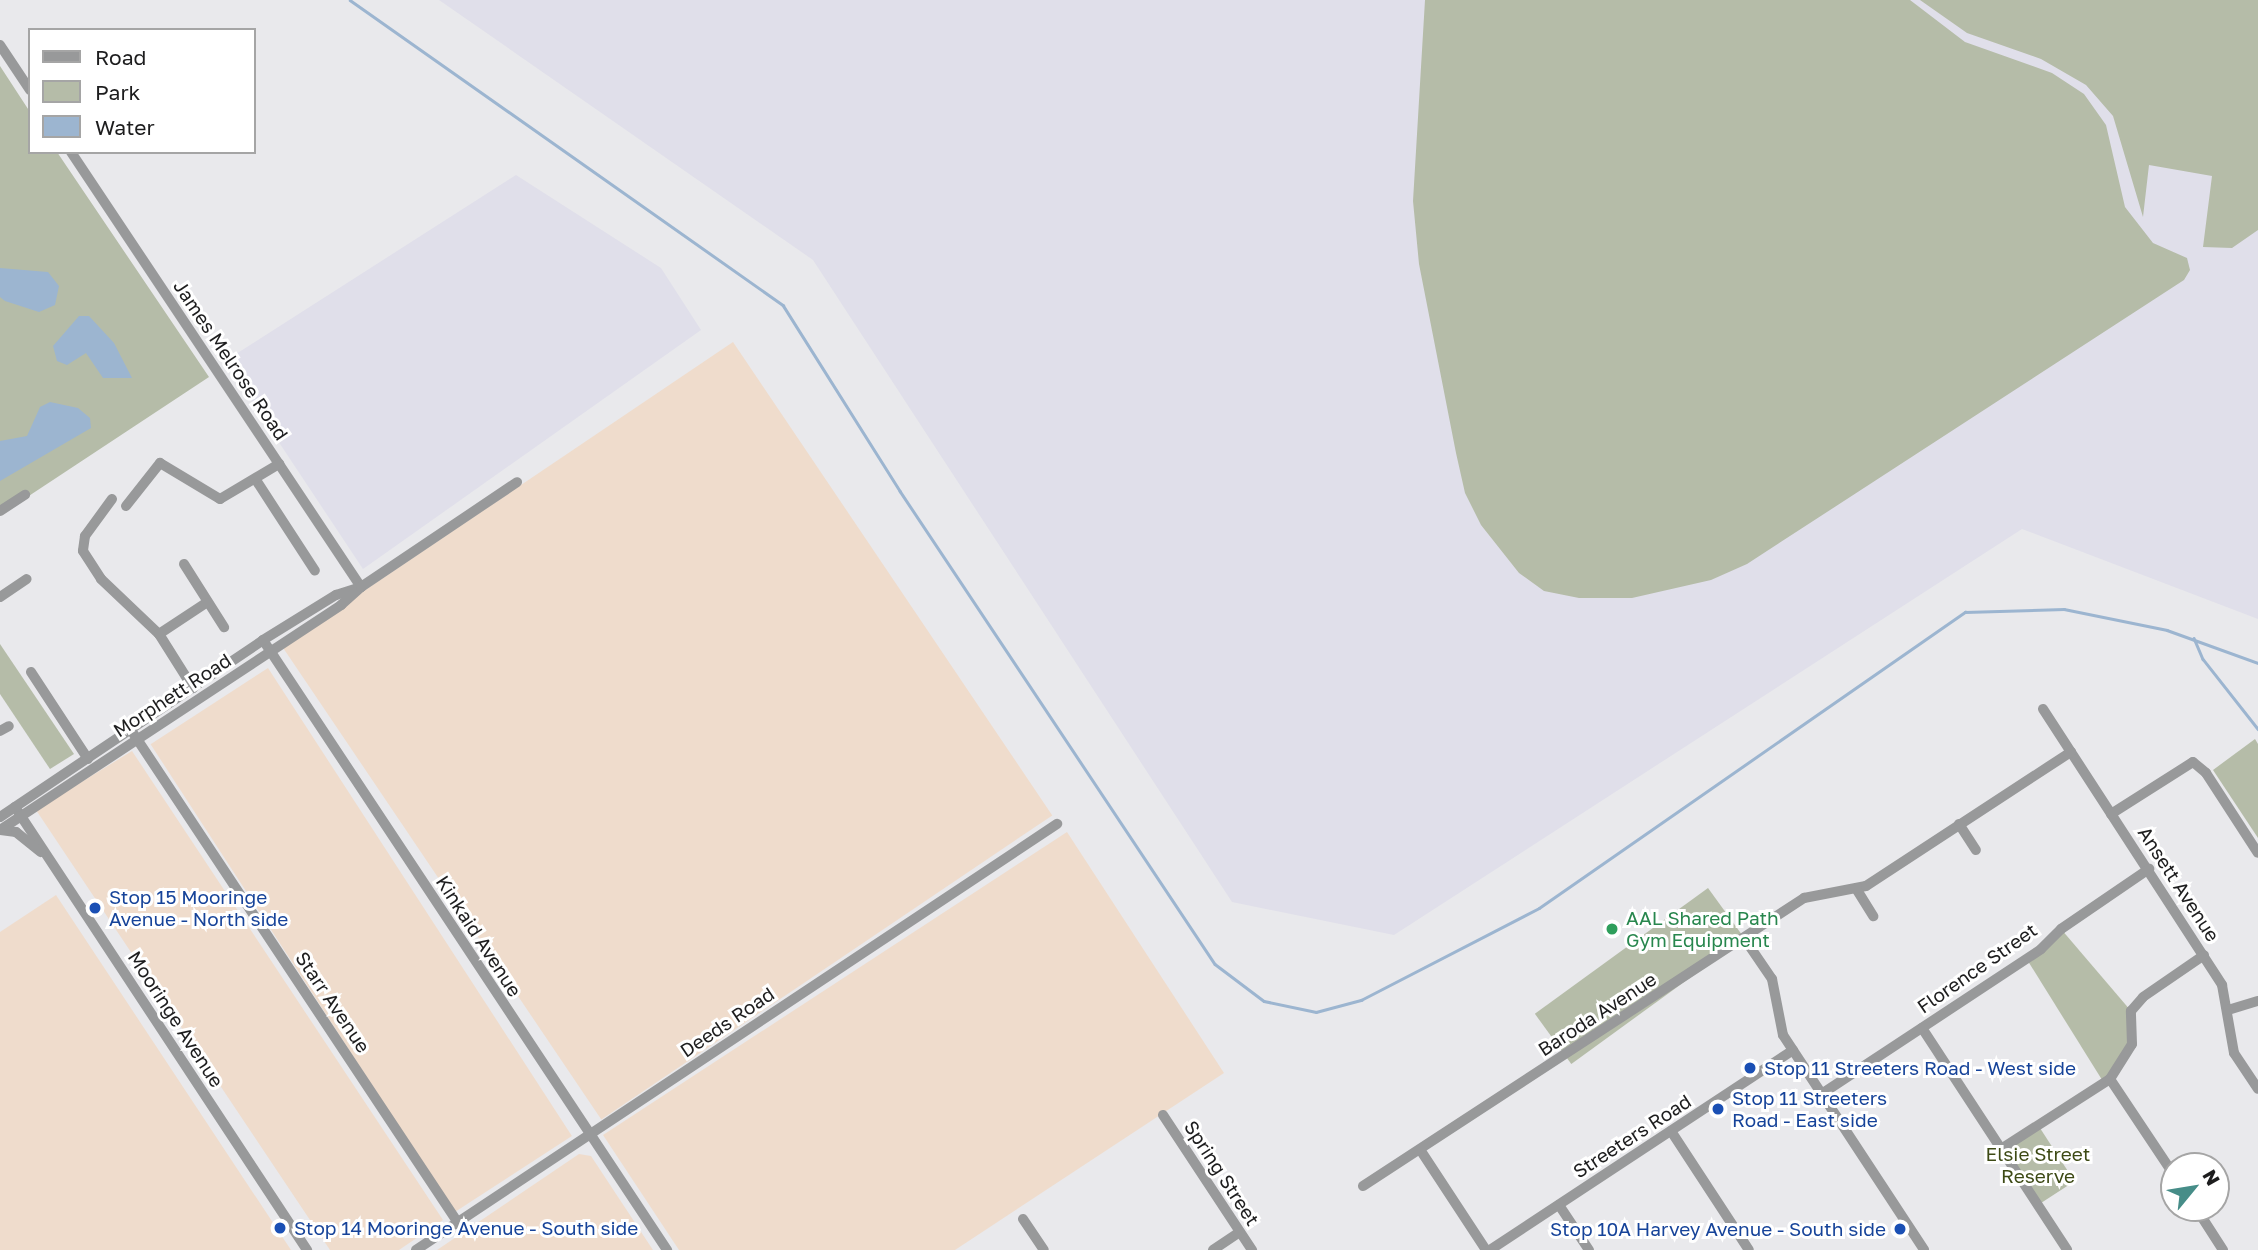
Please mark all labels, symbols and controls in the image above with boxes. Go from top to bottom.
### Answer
legend [28,28,256,154]
text: Road [95,44,146,70]
text: Park [95,79,140,105]
text: Water [95,114,155,140]
street label: James Melrose Road [169,276,293,444]
street label: Morphett Road [109,648,235,742]
street label: Ansett Avenue [2133,822,2225,946]
street label: Kinkaid Avenue [431,871,527,1001]
place label: Stop 15 Mooringe Avenue - North side [109,886,288,930]
marker: Stop 15 Mooringe Avenue - North side [87,900,103,916]
place label: AAL Shared Path Gym Equipment [1626,907,1779,951]
street label: Florence Street [1913,918,2041,1018]
marker: AAL Shared Path Gym Equipment [1604,921,1620,937]
street label: Mooringe Avenue [123,947,229,1091]
street label: Starr Avenue [291,947,375,1057]
street label: Baroda Avenue [1534,967,1660,1061]
street label: Deeds Road [676,982,778,1062]
place label: Stop 11 Streeters Road - West side [1764,1057,2076,1079]
marker: Stop 11 Streeters Road - West side [1742,1060,1758,1076]
place label: Stop 11 Streeters Road - East side [1732,1087,1887,1131]
street label: Streeters Road [1569,1089,1695,1183]
marker: Stop 11 Streeters Road - East side [1710,1101,1726,1117]
street label: Spring Street [1180,1116,1264,1230]
park label: Elsie Street Reserve [1986,1143,2090,1187]
north arrow [2160,1152,2230,1222]
text: N [2198,1165,2225,1189]
place label: Stop 14 Mooringe Avenue - South side [294,1217,638,1239]
place label: Stop 10A Harvey Avenue - South side [1550,1218,1886,1240]
marker: Stop 14 Mooringe Avenue - South side [272,1220,288,1236]
marker: Stop 10A Harvey Avenue - South side [1892,1221,1908,1237]

